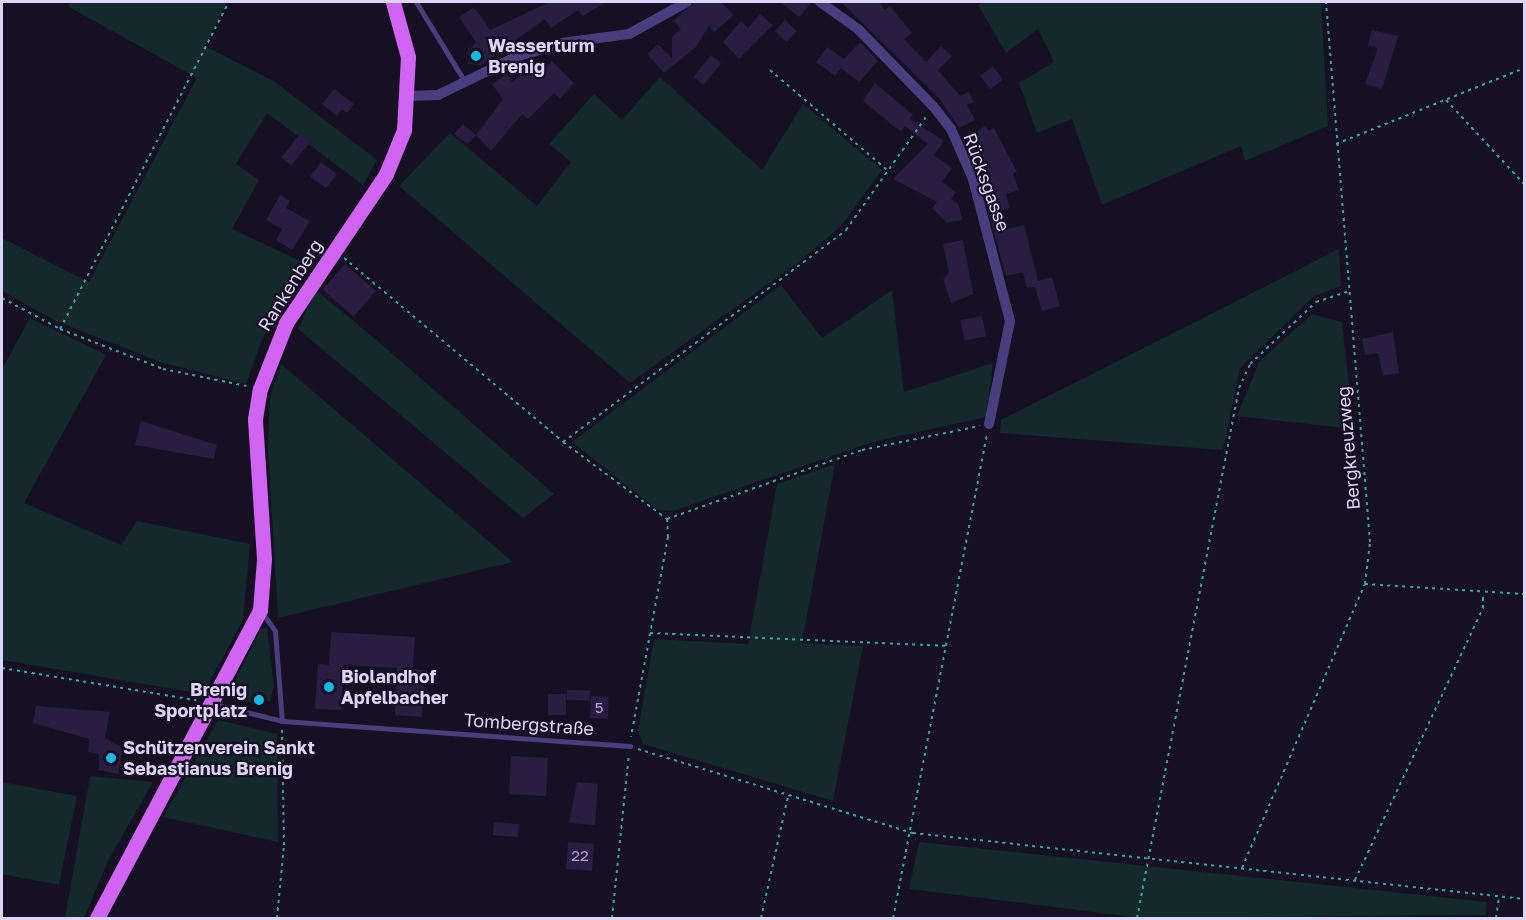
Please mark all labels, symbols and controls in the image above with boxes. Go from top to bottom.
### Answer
place label: Wasserturm Brenig [488,35,594,78]
marker: Wasserturm Brenig [469,49,483,63]
street label: Rücksgasse [959,130,1015,234]
street label: Rankenberg [253,235,327,335]
street label: Bergkreuzweg [1332,385,1364,511]
place label: Biolandhof Apfelbacher [341,666,448,708]
place label: Brenig Sportplatz [154,679,247,722]
marker: Biolandhof Apfelbacher [322,680,336,694]
marker: Brenig Sportplatz [252,693,266,707]
house number: 5 [595,699,603,717]
street label: Tombergstraße [463,709,595,739]
place label: Schützenverein Sankt Sebastianus Brenig [123,737,315,780]
marker: Schützenverein Sankt Sebastianus Brenig [104,751,118,765]
house number: 22 [571,847,589,865]

